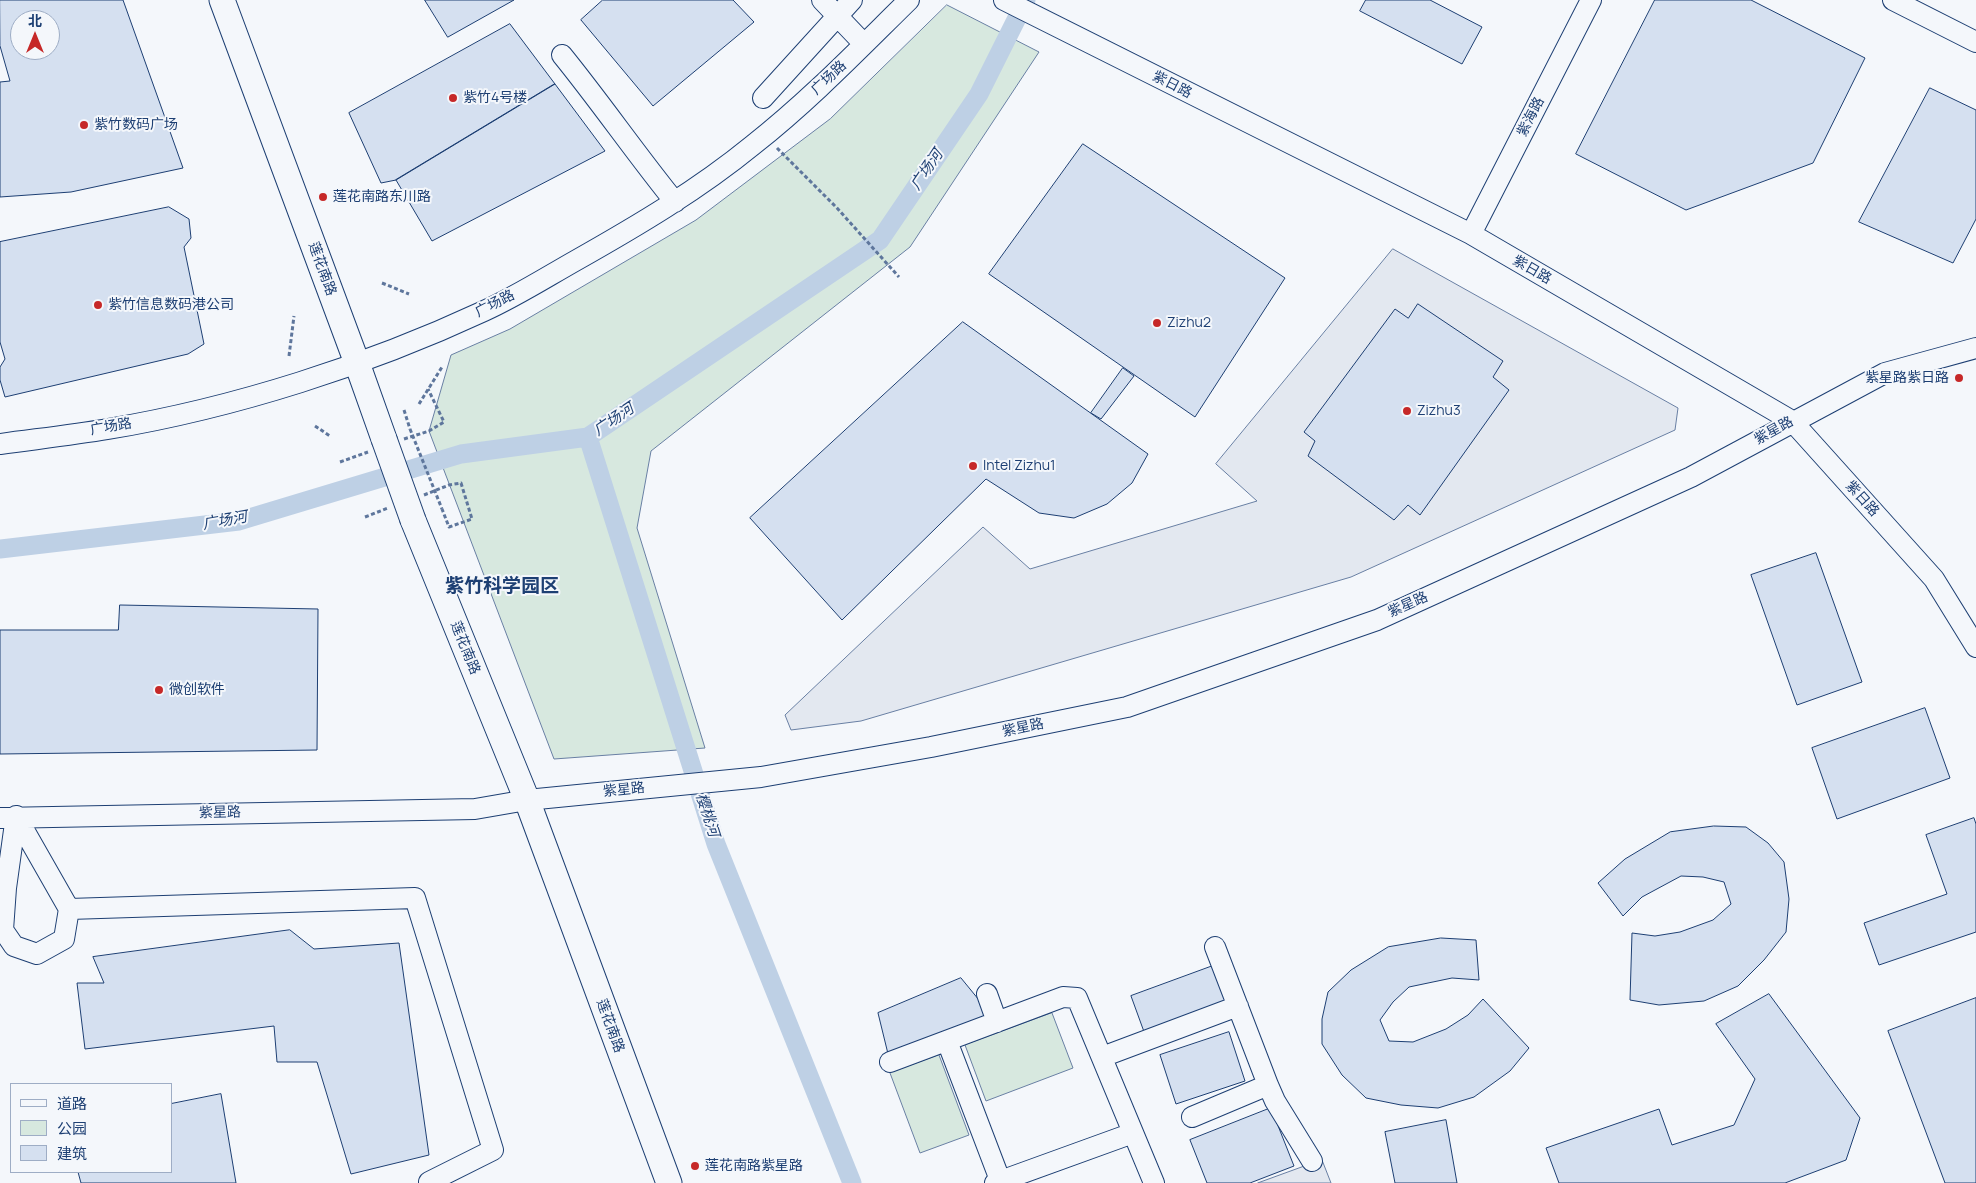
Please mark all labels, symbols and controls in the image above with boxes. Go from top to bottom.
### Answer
north arrow [10,10,60,60]
text: 北 [28,11,42,30]
street label: 广场路 [808,58,850,98]
street label: 紫日路 [1149,68,1195,102]
place label: 紫竹4号楼 [463,90,527,106]
marker: 紫竹4号楼 [447,92,459,104]
street label: 紫海路 [1514,94,1548,140]
place label: 紫竹数码广场 [94,117,178,133]
marker: 紫竹数码广场 [78,119,90,131]
water label: 广场河 [907,146,947,194]
place label: 莲花南路东川路 [333,189,431,205]
marker: 莲花南路东川路 [317,191,329,203]
street label: 莲花南路 [305,240,339,298]
street label: 紫日路 [1510,252,1554,288]
street label: 广场路 [472,287,518,321]
place label: 紫竹信息数码港公司 [108,297,234,313]
marker: 紫竹信息数码港公司 [92,299,104,311]
place label: Zizhu2 [1167,315,1211,331]
marker: Zizhu2 [1151,317,1163,329]
place label: 紫星路紫日路 [1865,370,1949,386]
marker: 紫星路紫日路 [1953,372,1965,384]
water label: 广场河 [590,400,638,440]
place label: Zizhu3 [1417,403,1461,419]
marker: Zizhu3 [1401,405,1413,417]
street label: 紫星路 [1752,413,1796,449]
street label: 广场路 [89,415,133,439]
place label: Intel Zizhu1 [983,458,1056,474]
marker: Intel Zizhu1 [967,460,979,472]
street label: 紫日路 [1842,478,1882,520]
water label: 广场河 [201,508,249,534]
district label: 紫竹科学园区 [445,576,559,598]
street label: 紫星路 [1385,589,1431,621]
street label: 莲花南路 [447,619,483,677]
place label: 微创软件 [169,682,225,698]
marker: 微创软件 [153,684,165,696]
street label: 紫星路 [1001,715,1045,741]
street label: 紫星路 [602,779,646,801]
water label: 樱桃河 [691,791,723,839]
street label: 紫星路 [199,804,241,822]
street label: 莲花南路 [593,997,627,1055]
legend [10,1083,172,1173]
text: 道路 [57,1093,87,1114]
text: 公园 [57,1118,87,1139]
text: 建筑 [57,1143,87,1164]
place label: 莲花南路紫星路 [705,1158,803,1174]
marker: 莲花南路紫星路 [689,1160,701,1172]

